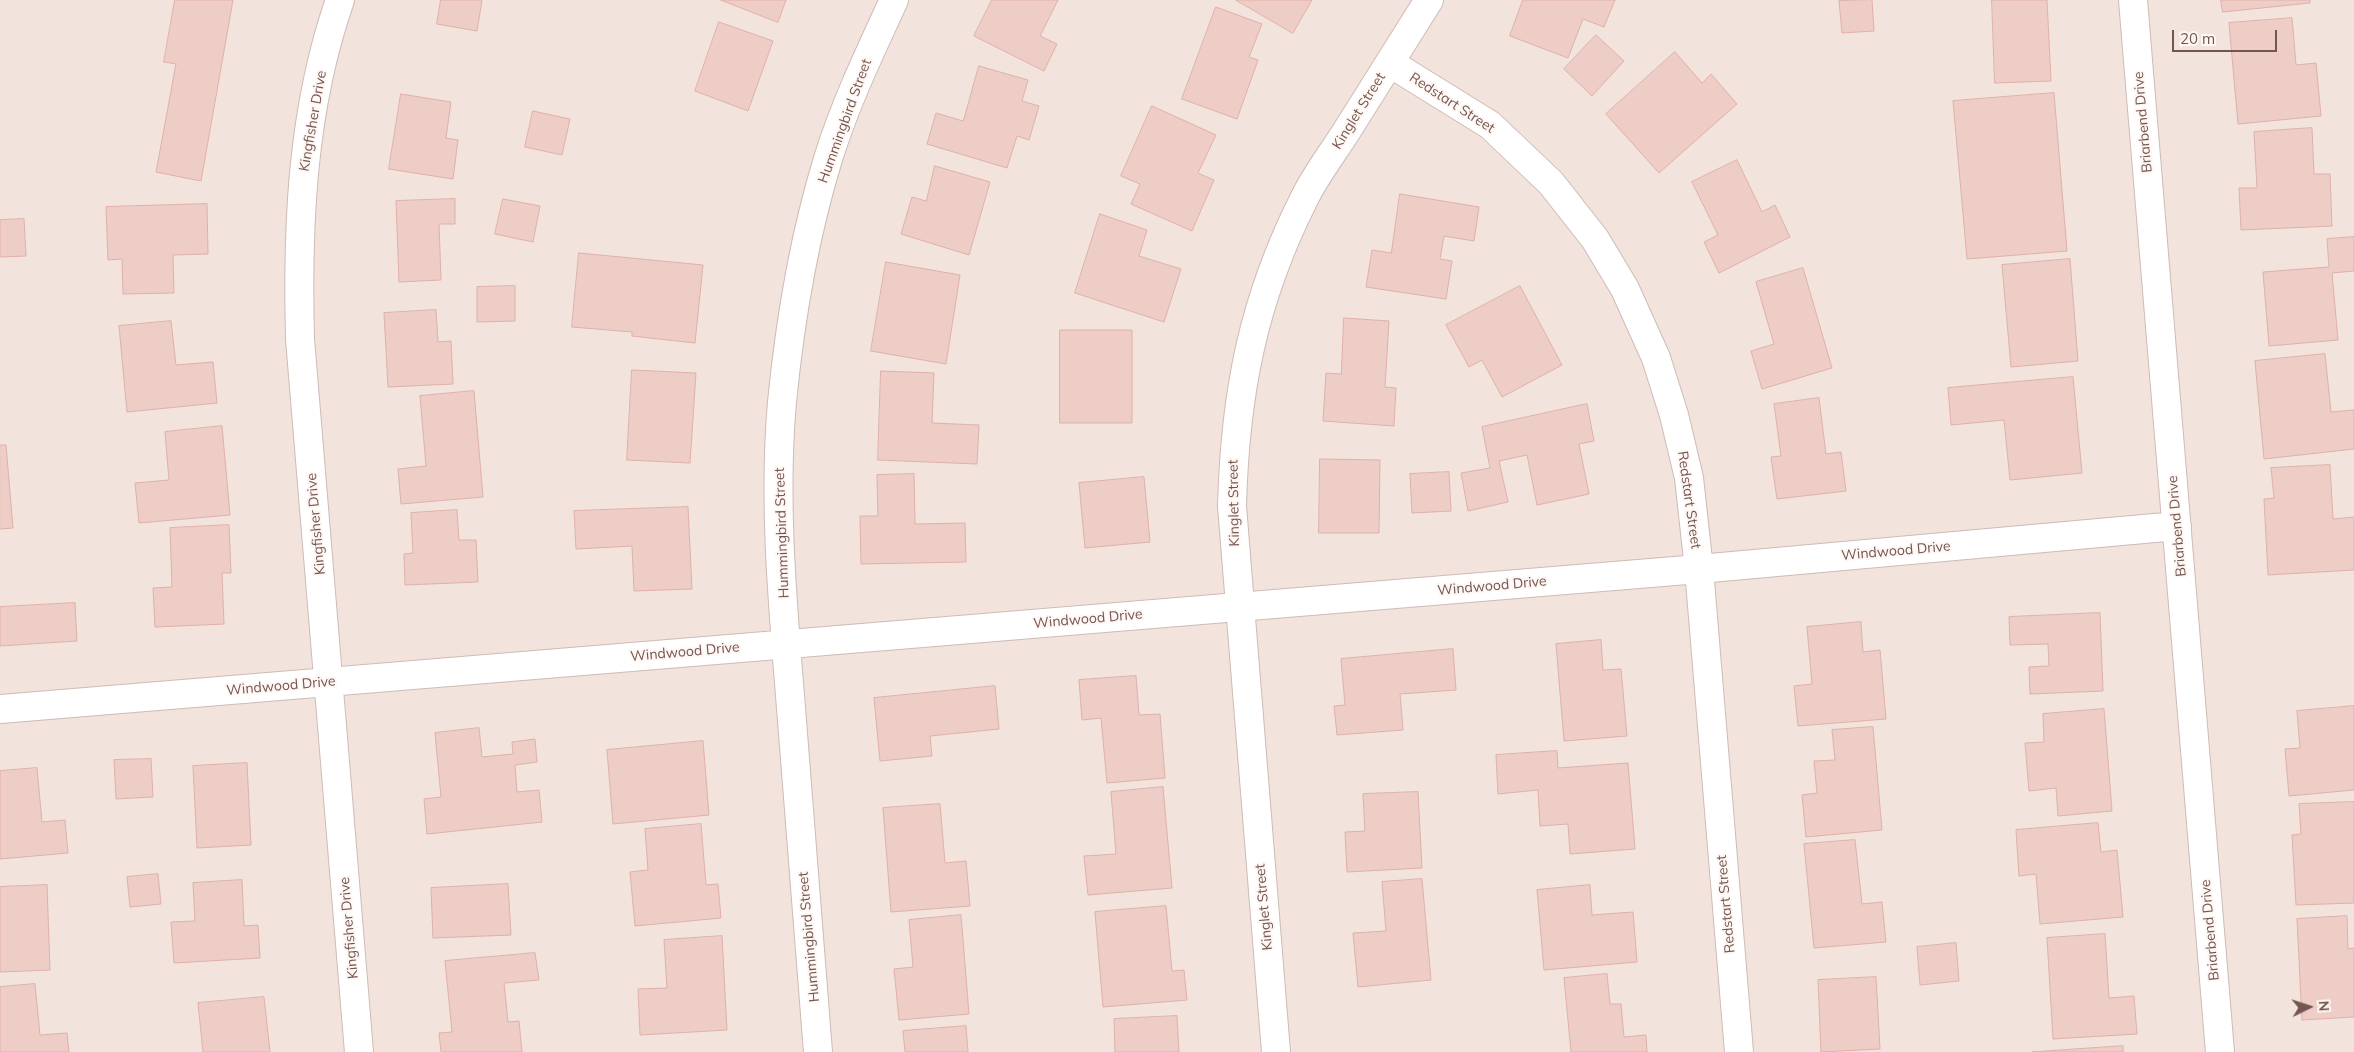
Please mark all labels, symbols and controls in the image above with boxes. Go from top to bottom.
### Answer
scale bar [2174,20,2279,52]
text: 20 m [2180,29,2215,48]
street label: Hummingbird Street [815,57,875,185]
street label: Kingfisher Drive [296,69,330,173]
street label: Redstart Street [1406,69,1498,137]
street label: Kinglet Street [1329,70,1389,152]
street label: Briarbend Drive [2130,71,2156,173]
street label: Redstart Street [1674,450,1704,550]
street label: Kinglet Street [1225,459,1243,547]
street label: Hummingbird Street [771,467,793,599]
street label: Kingfisher Drive [303,472,329,576]
street label: Briarbend Drive [2164,475,2190,577]
street label: Windwood Drive [1841,538,1951,564]
street label: Windwood Drive [1437,573,1547,599]
street label: Windwood Drive [1033,606,1143,632]
street label: Windwood Drive [630,639,740,665]
street label: Windwood Drive [226,673,336,699]
street label: Redstart Street [1713,854,1739,954]
street label: Kinglet Street [1252,863,1276,951]
street label: Hummingbird Street [795,871,823,1003]
street label: Kingfisher Drive [336,876,362,980]
street label: Briarbend Drive [2197,879,2223,981]
north arrow [2284,982,2334,1032]
text: N [2315,1000,2333,1012]

